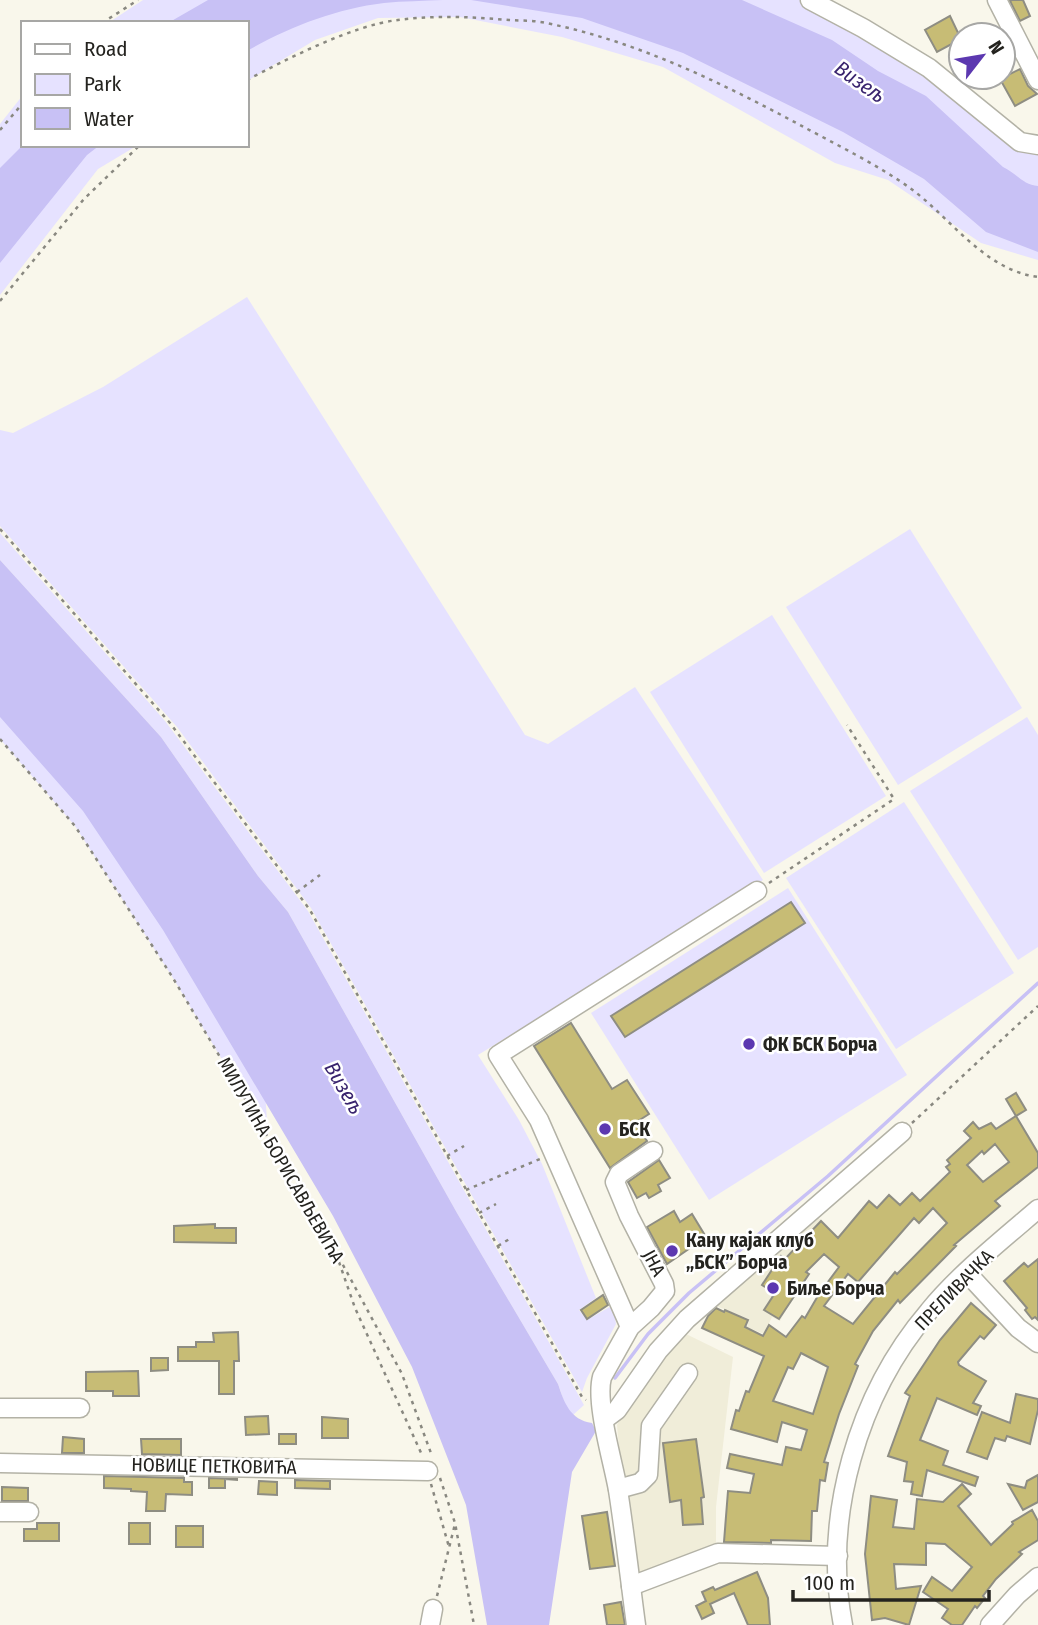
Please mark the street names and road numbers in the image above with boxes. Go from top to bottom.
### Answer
street label: МИЛУТИНА БОРИСАВЉЕВИЋА [213,1053,349,1267]
street label: ПРЕЛИВАЧКА [910,1245,998,1335]
street label: ЈНА [638,1246,670,1280]
street label: НОВИЦЕ ПЕТКОВИЋА [131,1453,297,1479]

